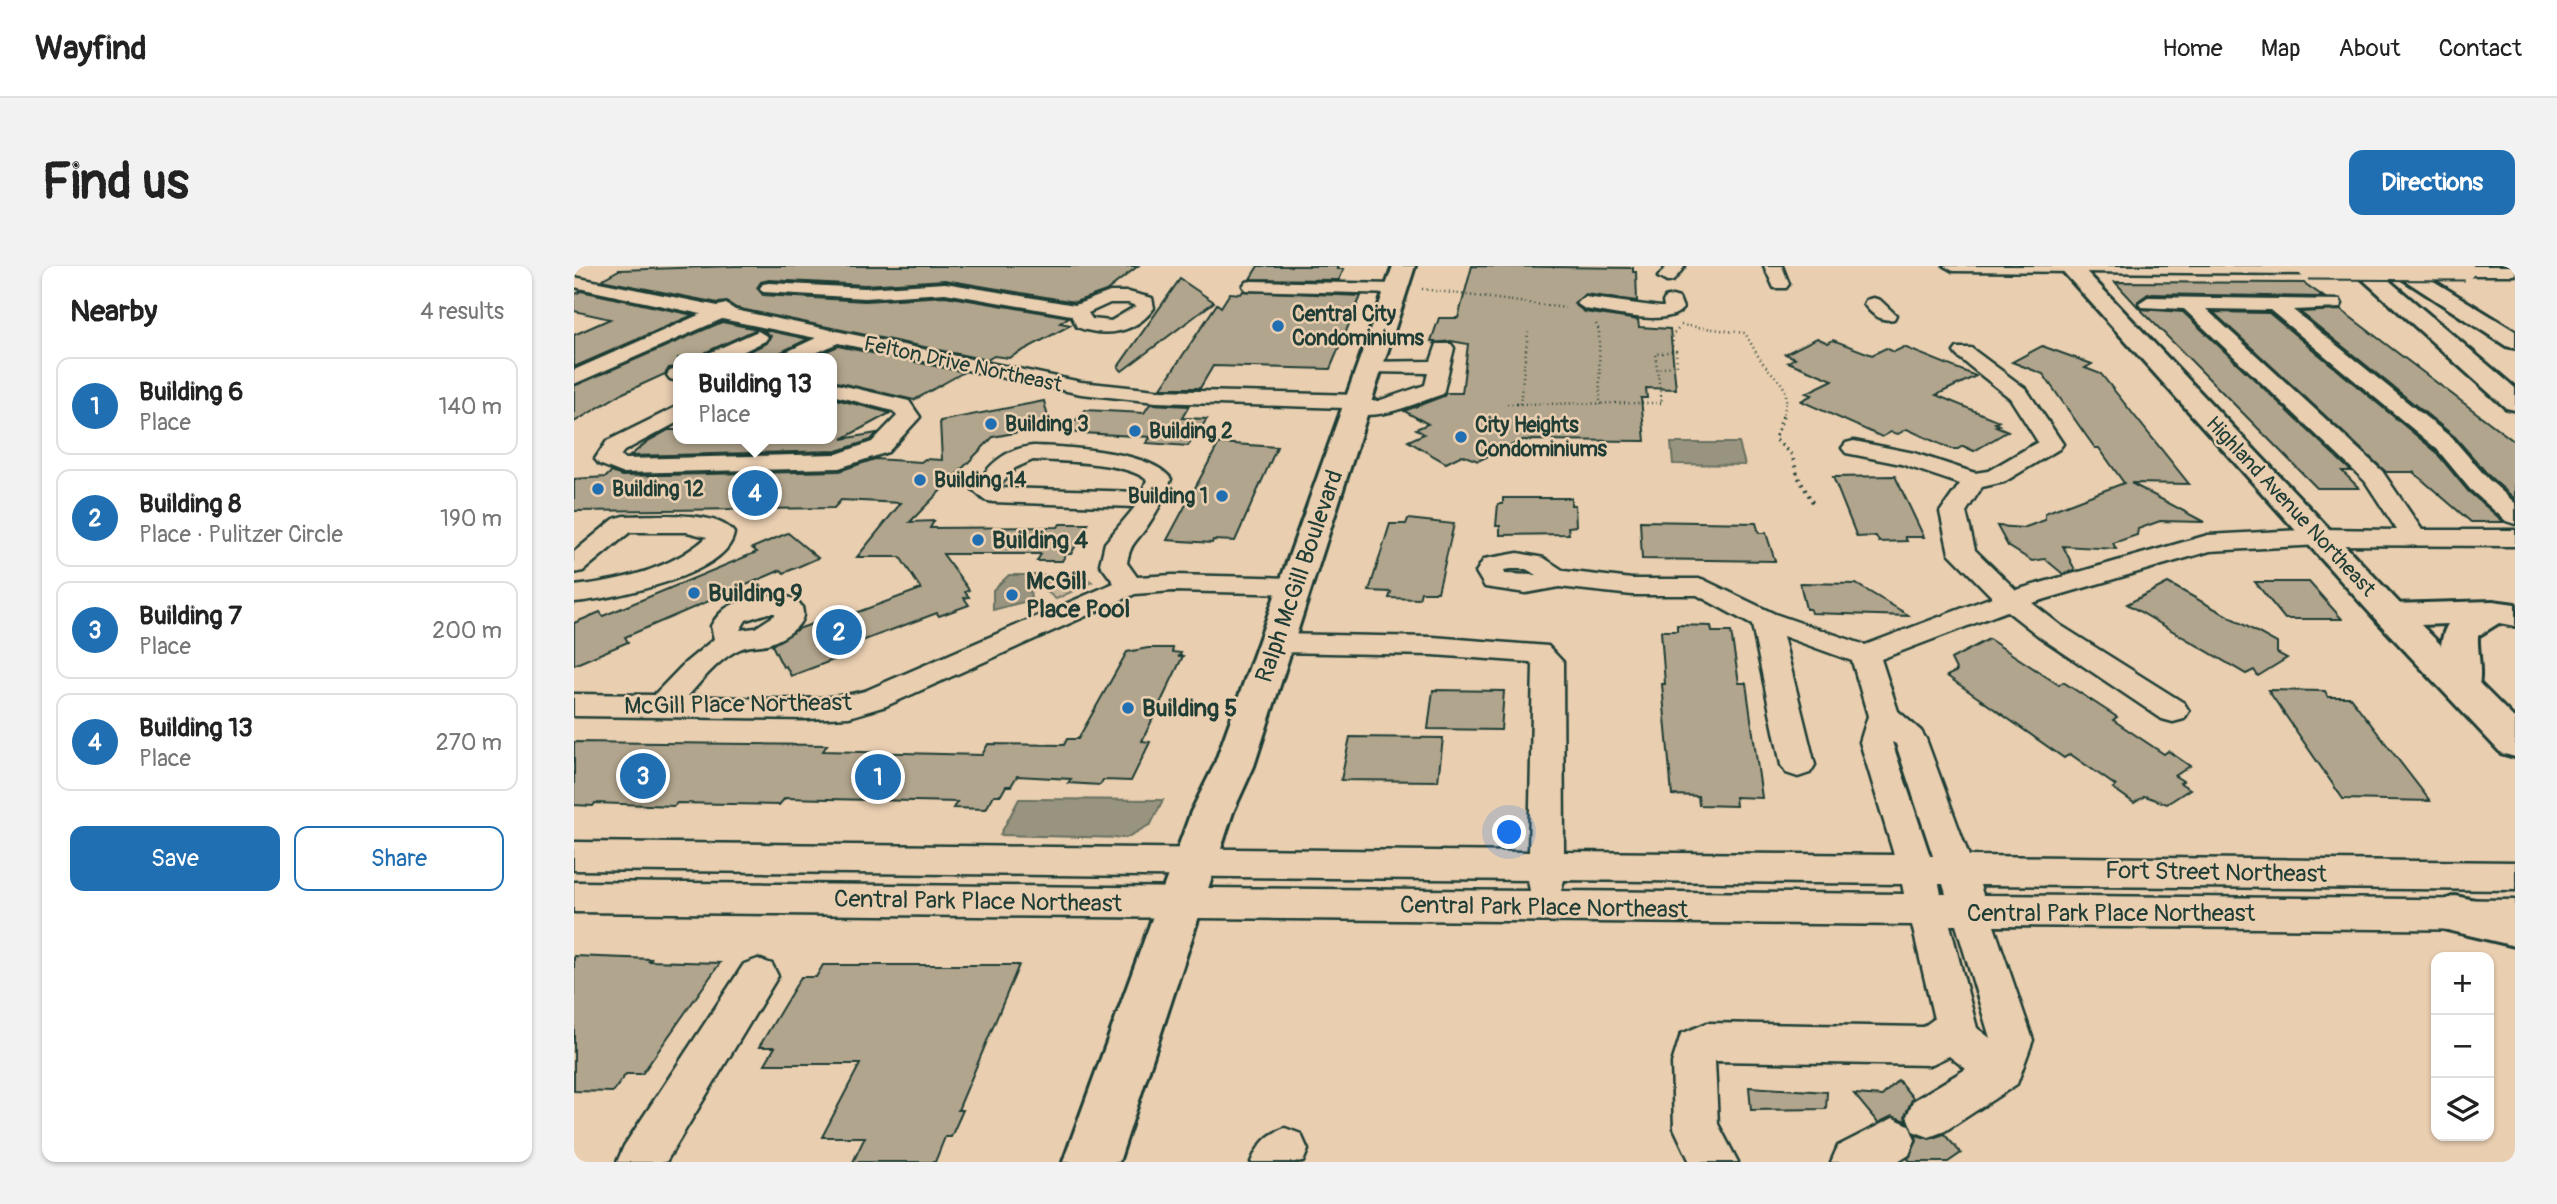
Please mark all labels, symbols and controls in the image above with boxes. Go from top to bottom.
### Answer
text: Wayfind [35,28,147,69]
text: Home [2162,34,2223,63]
text: Map [2261,34,2301,63]
text: About [2339,34,2401,63]
text: Contact [2439,34,2522,63]
button: Directions [2349,150,2515,215]
text: Find us [42,152,189,213]
text: Nearby [70,293,157,330]
text: 4 results [420,297,504,326]
place label: Central City Condominiums [1292,301,1425,352]
marker: Central City Condominiums [1270,318,1286,334]
street label: Felton Drive Northeast [861,330,1065,399]
popup [673,353,837,444]
text: Building 13 [698,368,812,400]
text: Building 6 [139,376,243,408]
text: 1 [91,392,100,421]
text: 140 m [439,392,502,421]
text: Place [698,400,750,429]
text: Place [139,408,191,437]
place label: Building 3 [1005,411,1089,438]
street label: Highland Avenue Northeast [2200,411,2382,603]
place label: City Heights Condominiums [1475,412,1608,463]
marker: Building 3 [983,416,999,432]
place label: Building 2 [1149,418,1233,445]
marker: Building 2 [1127,423,1143,439]
marker: City Heights Condominiums [1453,429,1469,445]
street label: Ralph McGill Boulevard [1250,466,1349,686]
pin: 4 [732,467,778,519]
place label: Building 14 [934,467,1027,494]
marker: Building 14 [912,472,928,488]
place label: Building 12 [612,476,704,503]
marker: Building 12 [590,481,606,497]
place label: Building 1 [1128,483,1208,510]
text: Building 8 [139,488,241,520]
marker: Building 1 [1214,488,1230,504]
text: 2 [89,504,101,533]
text: 190 m [440,504,502,533]
text: Place · Pulitzer Circle [139,520,343,549]
place label: Building 4 [992,526,1088,555]
marker: Building 4 [970,532,986,548]
place label: McGill Place Pool [1026,567,1130,624]
place label: Building 9 [708,579,803,608]
marker: Building 9 [686,585,702,601]
marker: McGill Place Pool [1004,587,1020,603]
text: Building 7 [139,600,242,632]
pin: 2 [816,606,862,658]
text: 3 [89,616,101,645]
text: 200 m [432,616,502,645]
text: Place [139,632,191,661]
street label: McGill Place Northeast [624,688,852,721]
place label: Building 5 [1142,694,1237,723]
marker: Building 5 [1120,700,1136,716]
text: Building 13 [139,712,253,744]
text: 4 [88,728,102,757]
text: 270 m [436,728,502,757]
text: Place [139,744,191,773]
pin: 3 [620,750,666,802]
pin: 1 [855,751,901,803]
your location [1492,815,1526,849]
button: Save [70,826,280,891]
button: Share [294,826,504,891]
street label: Fort Street Northeast [2105,856,2327,889]
street label: Central Park Place Northeast [834,884,1123,919]
street label: Central Park Place Northeast [1400,890,1689,925]
street label: Central Park Place Northeast [1967,899,2256,928]
map controls [2431,952,2494,1141]
button: + [2431,952,2494,1015]
button: − [2431,1015,2494,1078]
button: layers [2431,1078,2494,1141]

